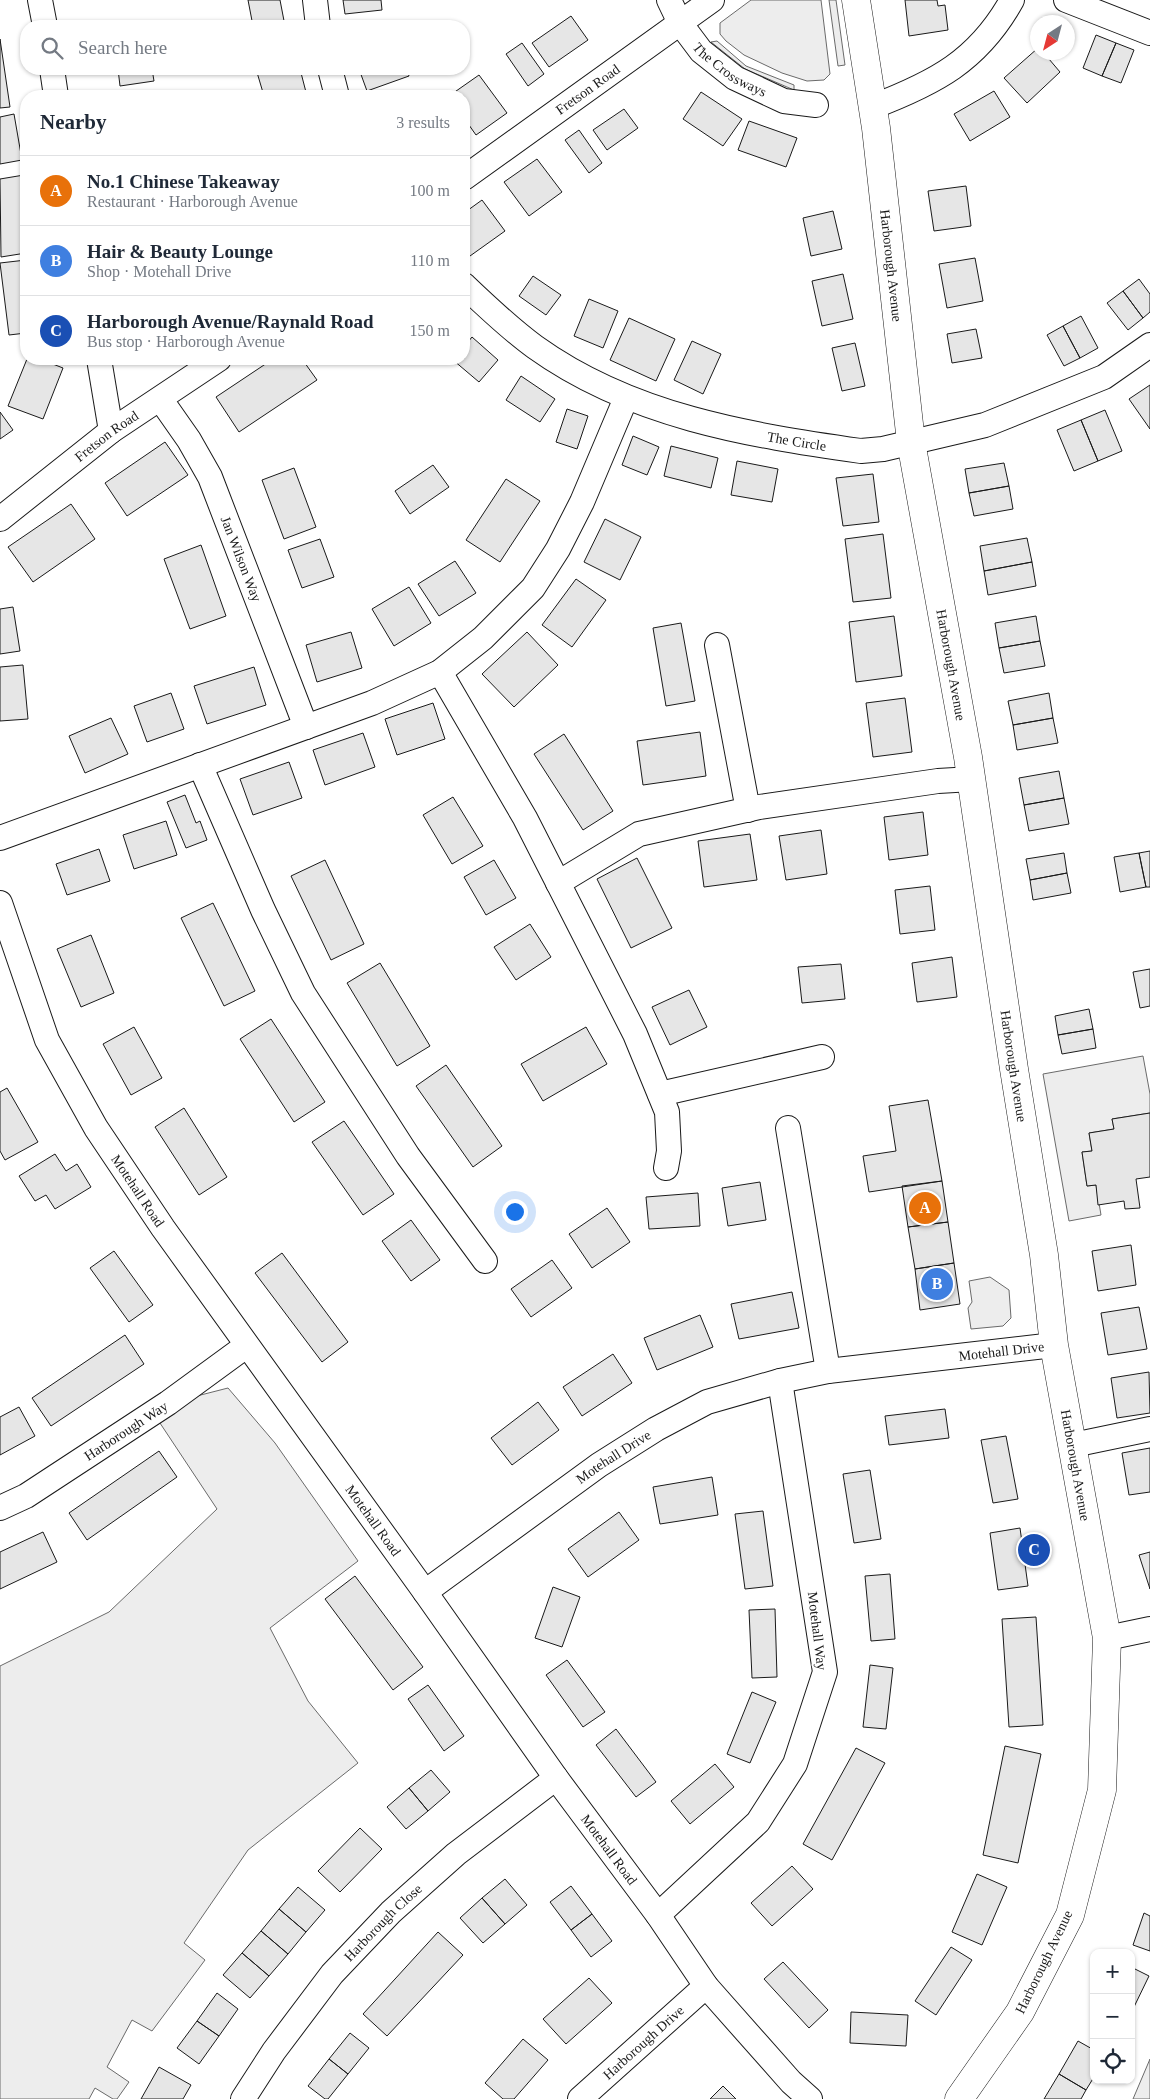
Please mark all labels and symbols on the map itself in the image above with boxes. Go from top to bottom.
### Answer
north arrow [1030,15,1075,60]
street label: The Crossways [690,40,769,99]
street label: Fretson Road [553,61,622,117]
street label: Harborough Avenue [878,209,905,323]
street label: Fretson Road [72,408,141,464]
street label: The Circle [766,429,827,453]
street label: Jan Wilson Way [218,514,265,604]
street label: Harborough Avenue [934,608,969,722]
street label: Harborough Avenue [998,1009,1030,1123]
street label: Motehall Road [108,1152,167,1230]
pin: A [909,1189,941,1227]
your location [502,1199,528,1225]
pin: B [921,1265,953,1303]
street label: Motehall Drive [958,1339,1045,1363]
street label: Harborough Way [81,1398,170,1463]
street label: Harborough Avenue [1058,1408,1093,1522]
street label: Motehall Drive [573,1427,653,1487]
street label: Motehall Road [343,1482,404,1559]
pin: C [1018,1531,1050,1569]
street label: Motehall Way [805,1591,829,1671]
street label: Motehall Road [578,1811,640,1887]
street label: Harborough Close [341,1881,425,1964]
street label: Harborough Avenue [1013,1908,1075,2016]
street label: Harborough Drive [600,2002,687,2082]

